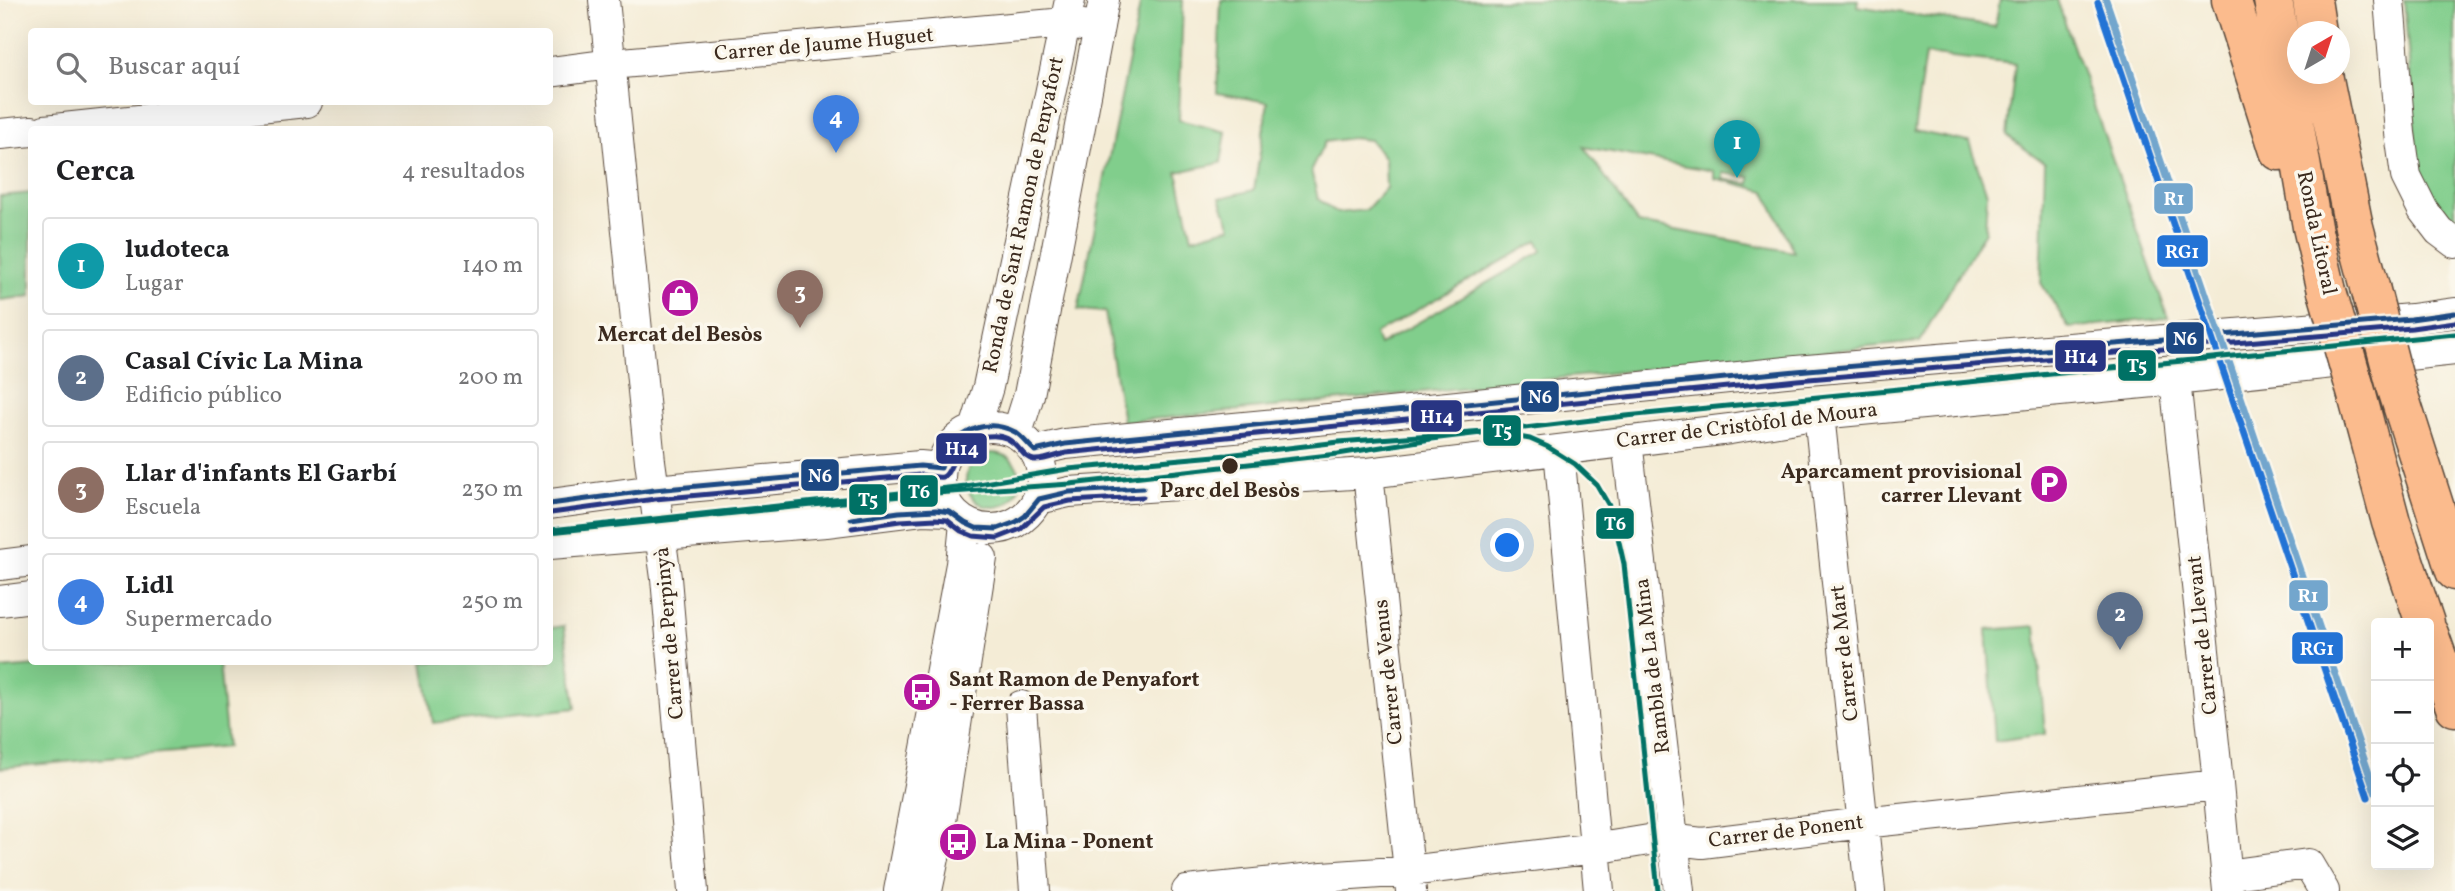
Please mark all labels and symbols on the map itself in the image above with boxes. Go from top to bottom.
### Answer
street label: Carrer de Jaume Huguet [713,21,935,69]
north arrow [2287,21,2350,84]
street label: Ronda de Sant Ramon de Penyafort [976,54,1072,376]
pin: 4 [813,95,859,153]
pin: 1 [1714,120,1760,178]
street label: Ronda Litoral [2289,168,2343,298]
line badge: R1 [2153,182,2194,215]
text: R1 [2164,187,2184,213]
line badge: RG1 [2156,234,2209,268]
text: RG1 [2165,240,2199,266]
pin: 3 [777,270,823,328]
shop icon: Mercat del Besòs [659,277,701,319]
place label: Mercat del Besòs [598,321,762,350]
line badge: N6 [2165,321,2205,355]
text: N6 [2173,327,2197,353]
line badge: H14 [2054,339,2107,373]
text: H14 [2064,345,2098,371]
line badge: T5 [2117,349,2157,382]
text: T5 [2127,354,2147,380]
line badge: N6 [1520,380,1560,413]
text: N6 [1528,385,1552,411]
street label: Carrer de Cristòfol de Moura [1615,396,1879,456]
line badge: H14 [1410,399,1463,433]
text: H14 [1420,405,1454,431]
line badge: T5 [1482,414,1522,447]
text: T5 [1492,419,1512,445]
line badge: H14 [935,432,988,465]
text: H14 [945,437,979,463]
marker: Parc del Besòs [1220,456,1240,476]
line badge: N6 [800,458,840,492]
place label: Aparcament provisional carrer Llevant [1781,458,2022,511]
parking icon: Aparcament provisional carrer Llevant [2028,463,2070,505]
text: N6 [808,464,832,490]
line badge: T6 [899,474,939,508]
place label: Parc del Besòs [1160,477,1300,506]
text: T6 [908,480,930,506]
line badge: T5 [848,483,888,516]
text: T5 [858,488,878,514]
line badge: T6 [1595,507,1635,540]
text: T6 [1604,512,1626,538]
your location [1490,528,1524,562]
street label: Carrer de Perpinyà [648,546,692,720]
street label: Carrer de Llevant [2180,554,2226,716]
street label: Rambla de La Mina [1628,576,1678,756]
line badge: R1 [2288,579,2329,612]
street label: Carrer de Mart [1823,583,1867,723]
text: R1 [2298,584,2318,610]
pin: 2 [2097,592,2143,650]
street label: Carrer de Venus [1367,598,1411,746]
line badge: RG1 [2291,631,2344,665]
text: RG1 [2300,637,2334,663]
place label: Sant Ramon de Penyafort - Ferrer Bassa [949,666,1200,719]
bus stop icon: Sant Ramon de Penyafort - Ferrer Bassa [901,671,943,713]
street label: Carrer de Ponent [1707,808,1865,856]
bus stop icon: La Mina - Ponent [937,821,979,863]
place label: La Mina - Ponent [985,828,1153,857]

